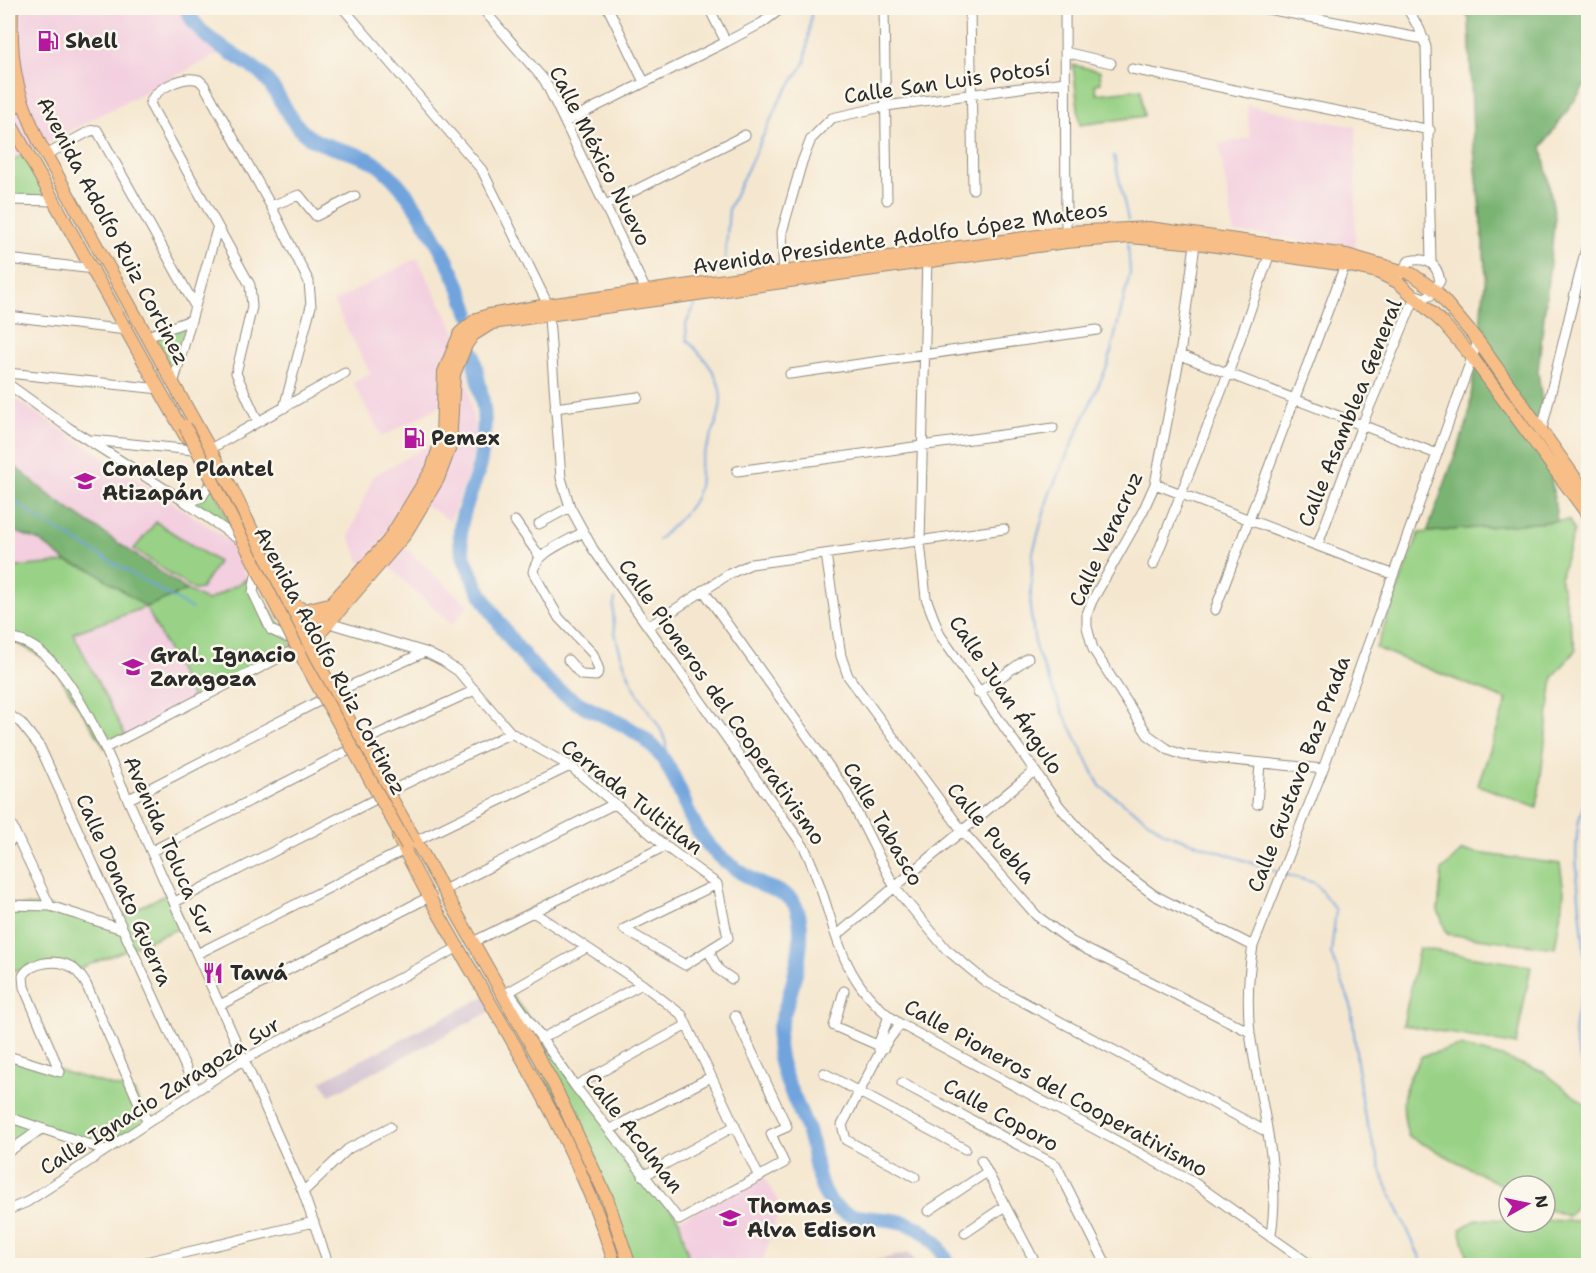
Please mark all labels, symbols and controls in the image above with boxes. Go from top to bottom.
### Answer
place label: Shell [65,27,118,55]
fuel station icon: Shell [36,29,60,53]
street label: Calle San Luis Potosí [842,54,1052,110]
street label: Calle México Nuevo [542,61,658,251]
street label: Avenida Adolfo Ruiz Cortinez [30,92,196,370]
street label: Avenida Presidente Adolfo López Mateos [690,195,1110,281]
street label: Calle Asamblea General [1291,294,1409,531]
place label: Pemex [431,424,500,452]
fuel station icon: Pemex [402,426,426,450]
place label: Conalep Plantel Atizapán [102,455,274,507]
street label: Calle Veracruz [1062,467,1150,611]
school or university icon: Conalep Plantel Atizapán [73,469,97,493]
street label: Avenida Adolfo Ruiz Cortinez [247,522,413,800]
street label: Calle Pioneros del Cooperativismo [612,553,832,851]
street label: Calle Juan Ángulo [942,610,1070,780]
place label: Gral. Ignacio Zaragoza [150,641,296,693]
street label: Calle Gustavo Baz Prada [1241,652,1357,896]
school or university icon: Gral. Ignacio Zaragoza [121,655,145,679]
street label: Cerrada Tultitlan [555,733,709,861]
street label: Avenida Toluca Sur [117,752,221,940]
street label: Calle Tabasco [836,757,930,891]
street label: Calle Puebla [940,776,1042,890]
street label: Calle Donato Guerra [69,789,179,991]
place label: Tawá [230,959,288,987]
restaurant icon: Tawá [201,961,225,985]
street label: Calle Pioneros del Cooperativismo [899,993,1213,1183]
street label: Calle Ignacio Zaragoza Sur [35,1010,285,1182]
street label: Calle Acolman [578,1067,690,1199]
street label: Calle Coporo [938,1072,1064,1158]
north arrow [1497,1174,1557,1234]
place label: Thomas Alva Edison [747,1192,876,1244]
text: N [1530,1194,1553,1210]
school or university icon: Thomas Alva Edison [718,1206,742,1230]

